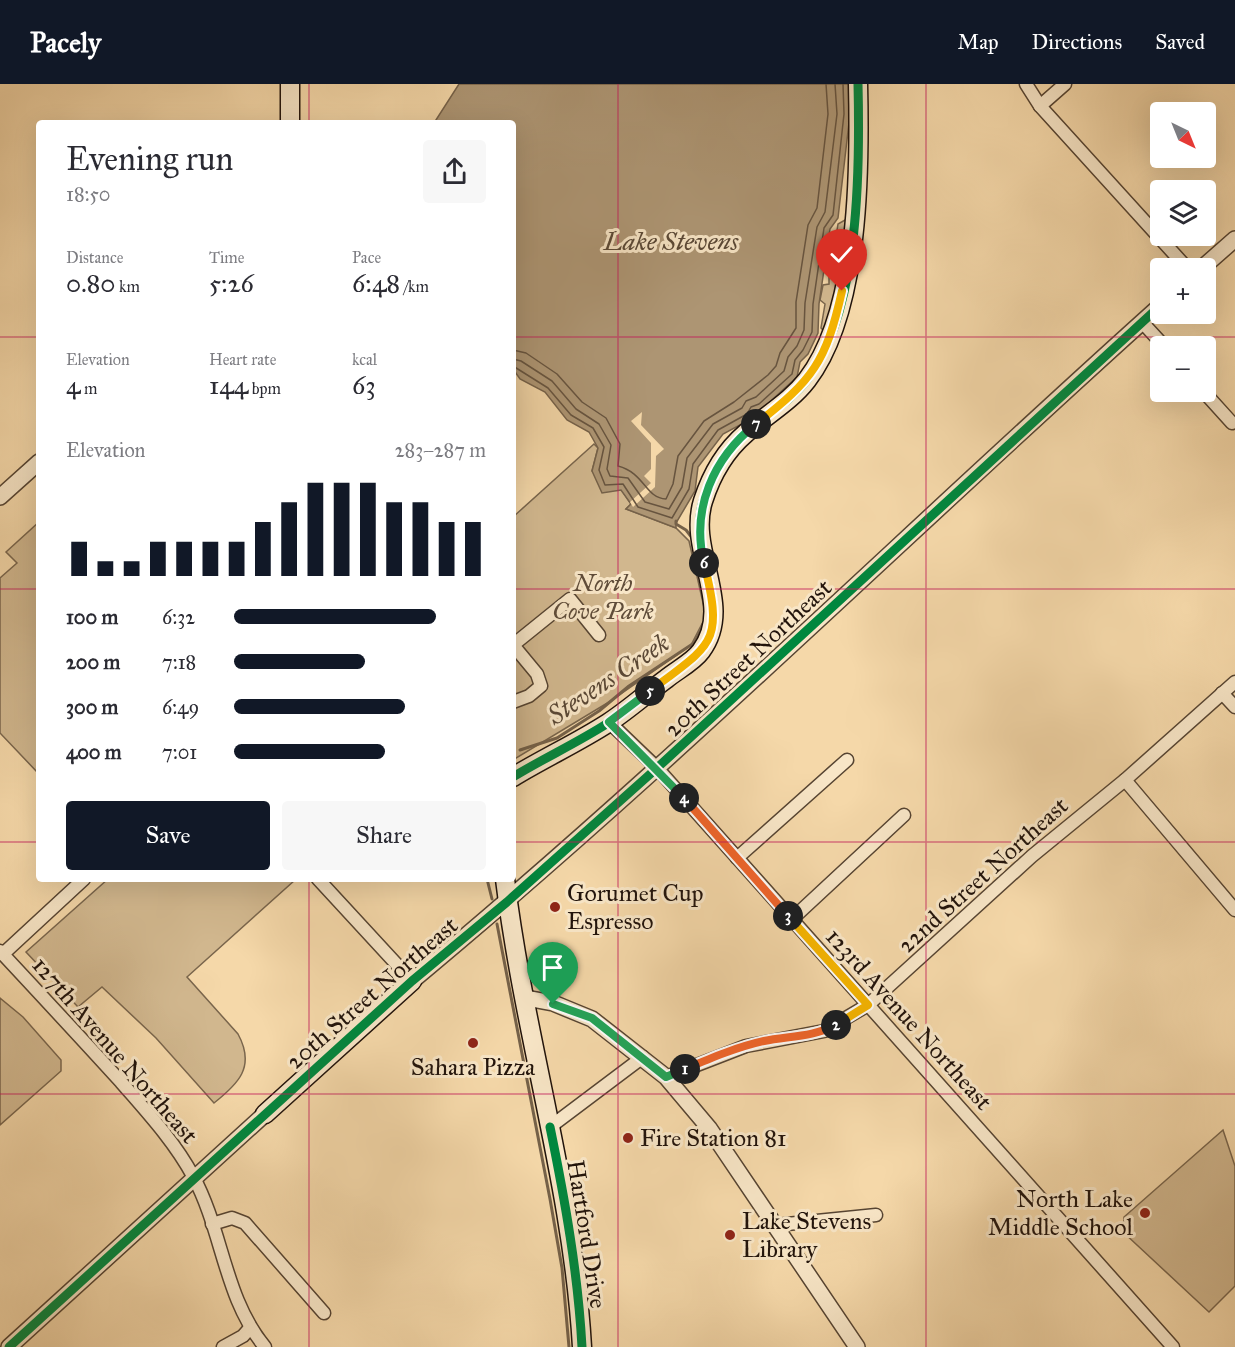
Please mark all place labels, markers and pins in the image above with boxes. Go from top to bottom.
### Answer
pin [816,229,867,291]
pin: 7 [741,409,771,439]
pin: 6 [689,548,719,578]
pin: 5 [635,676,665,706]
pin: 4 [669,783,699,813]
place label: Gorumet Cup Espresso [567,878,704,936]
marker: Gorumet Cup Espresso [548,900,562,914]
pin: 3 [773,901,803,931]
pin [527,942,578,1004]
pin: 2 [821,1010,851,1040]
marker: Sahara Pizza [466,1036,480,1050]
place label: Sahara Pizza [411,1052,536,1082]
pin: 1 [670,1054,700,1084]
place label: Fire Station 81 [640,1123,786,1153]
marker: Fire Station 81 [621,1131,635,1145]
place label: North Lake Middle School [988,1184,1134,1242]
place label: Lake Stevens Library [742,1206,871,1264]
marker: North Lake Middle School [1138,1206,1152,1220]
marker: Lake Stevens Library [723,1228,737,1242]

